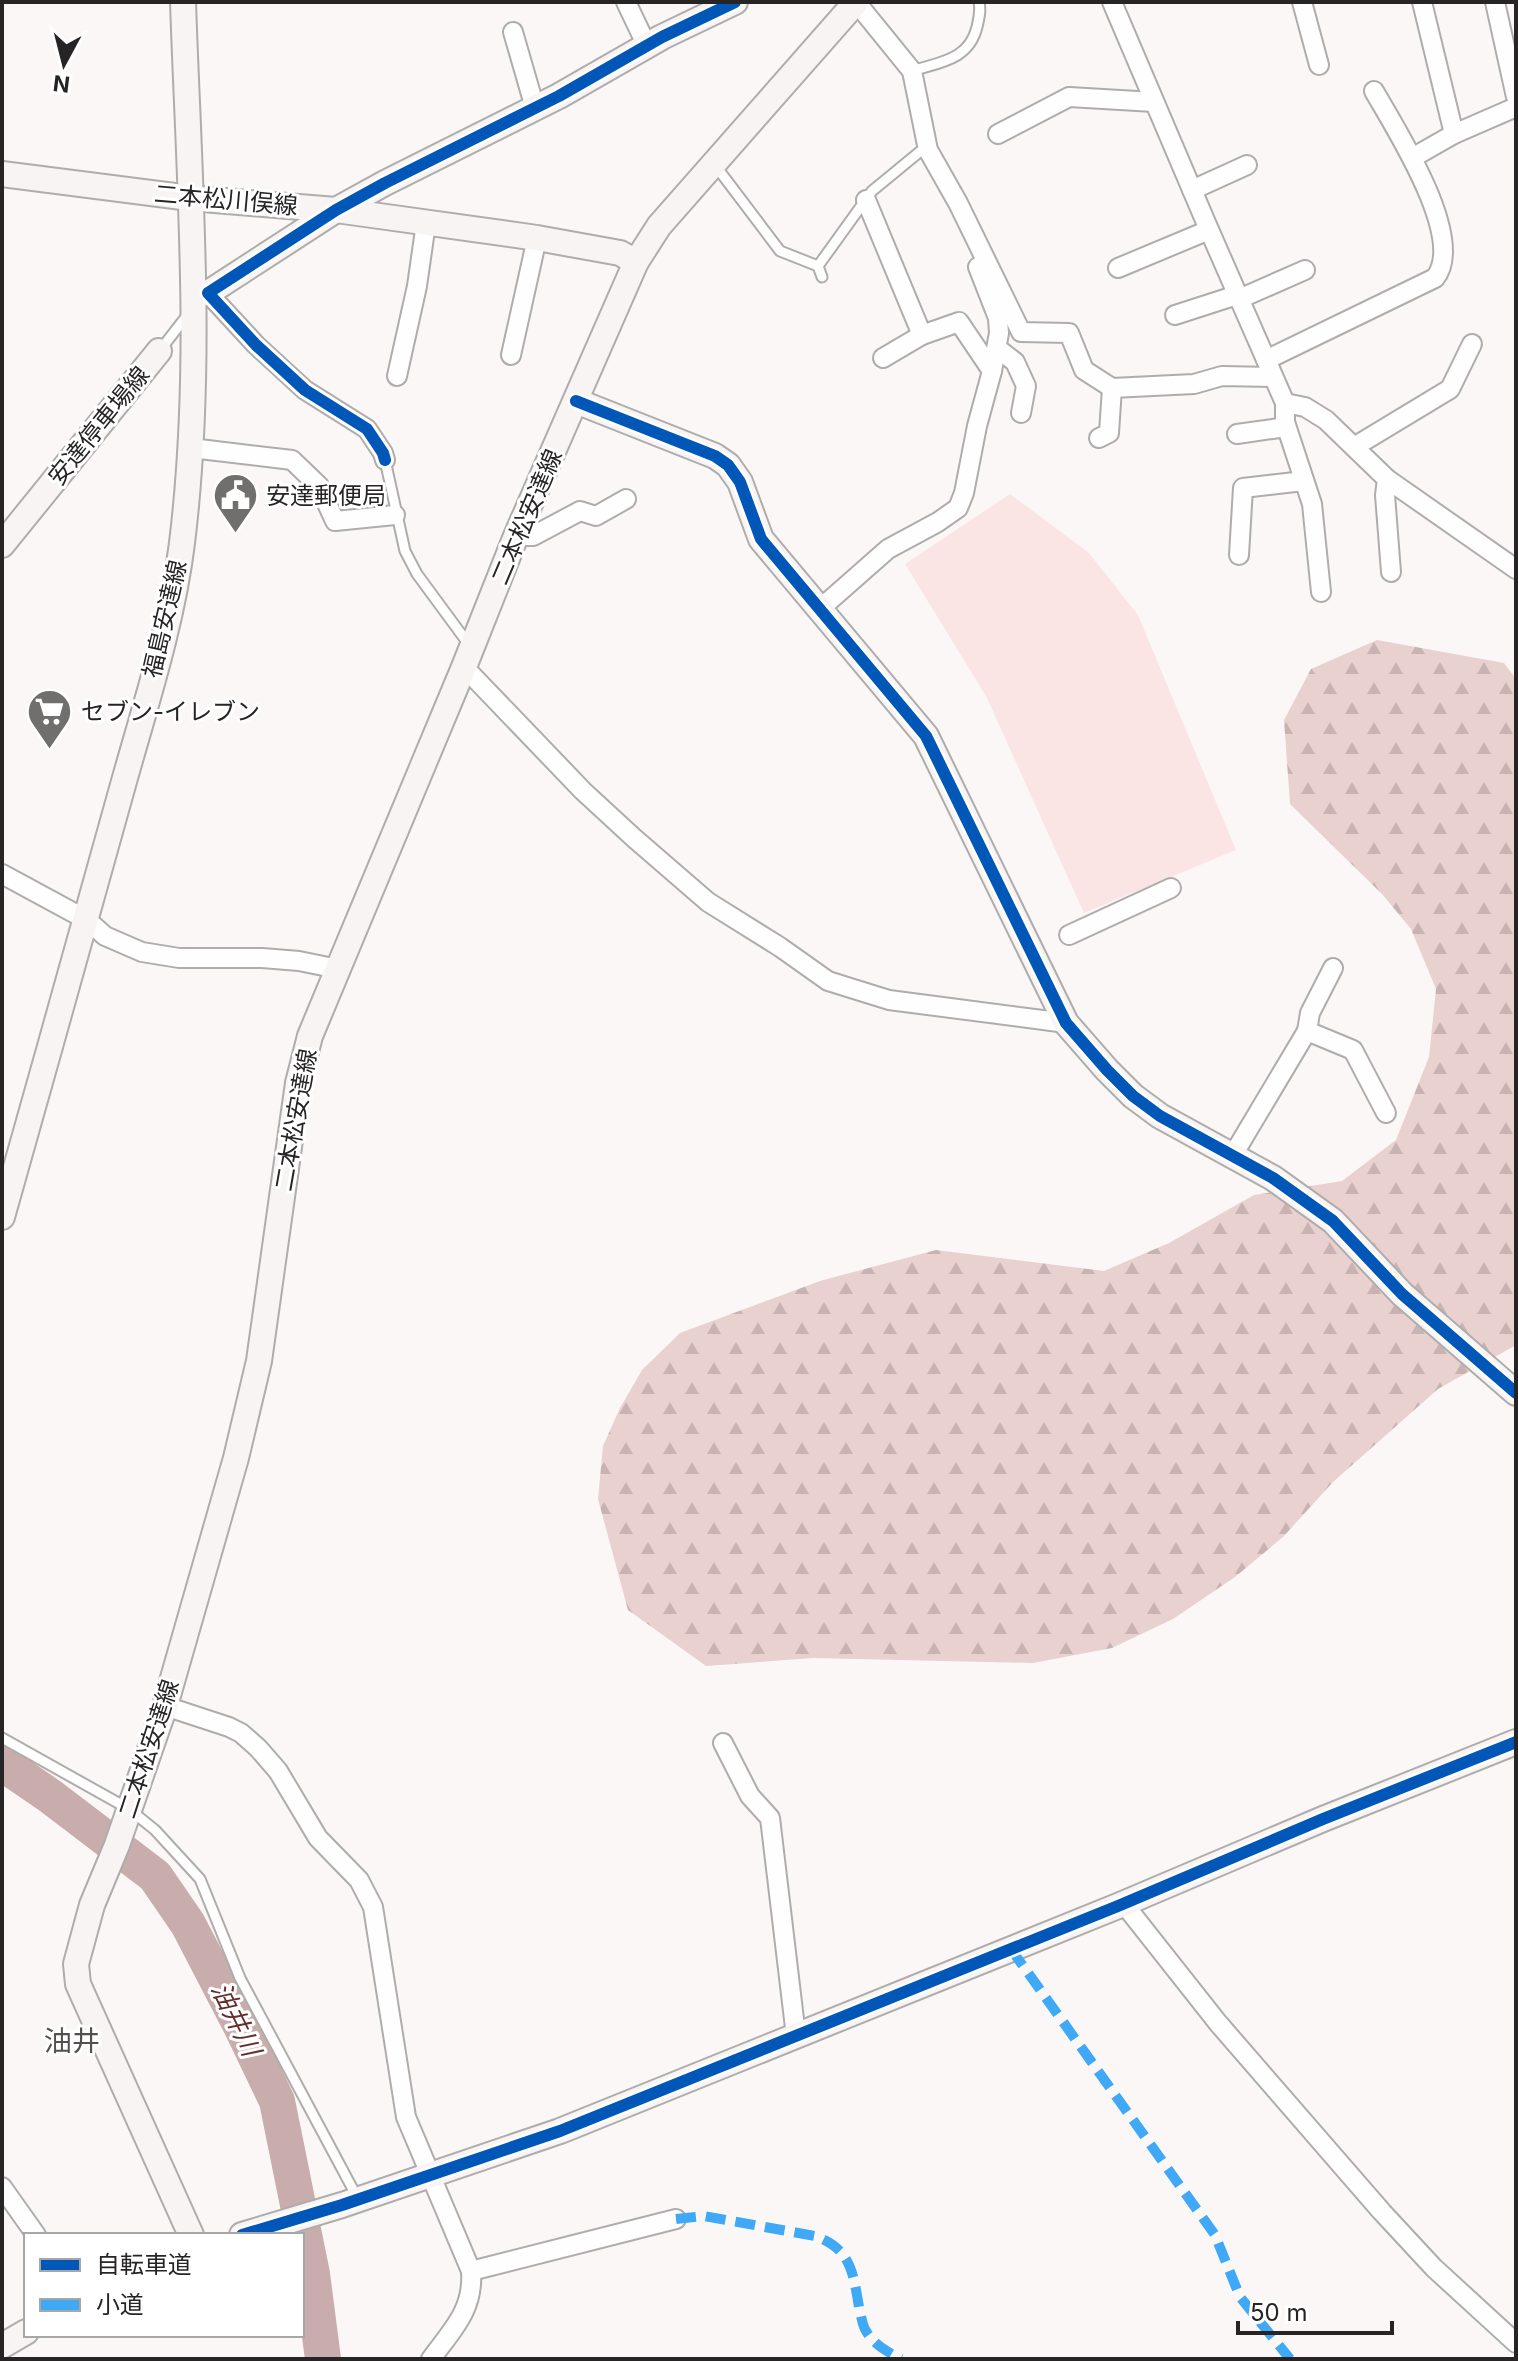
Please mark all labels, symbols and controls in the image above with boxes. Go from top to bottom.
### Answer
north arrow [24,24,104,104]
text: N [52,70,71,98]
street label: 二本松川俣線 [153,179,299,220]
street label: 安達停車場線 [42,361,155,491]
street label: 二本松安達線 [485,445,568,589]
public building icon: 安達郵便局 [211,472,259,535]
place label: 安達郵便局 [266,481,386,510]
street label: 福島安達線 [137,557,192,681]
supermarket icon: セブン-イレブン [26,688,74,751]
place label: セブン-イレブン [81,697,260,726]
street label: 二本松安達線 [269,1046,322,1193]
street label: 二本松安達線 [112,1676,185,1822]
water label: 油井川 [205,1977,269,2063]
district label: 油井 [44,2024,100,2058]
legend [24,2233,304,2337]
text: 自転車道 [96,2250,192,2279]
scale bar [1238,2285,1392,2335]
text: 小道 [96,2290,144,2319]
text: 50 m [1250,2298,1308,2327]

